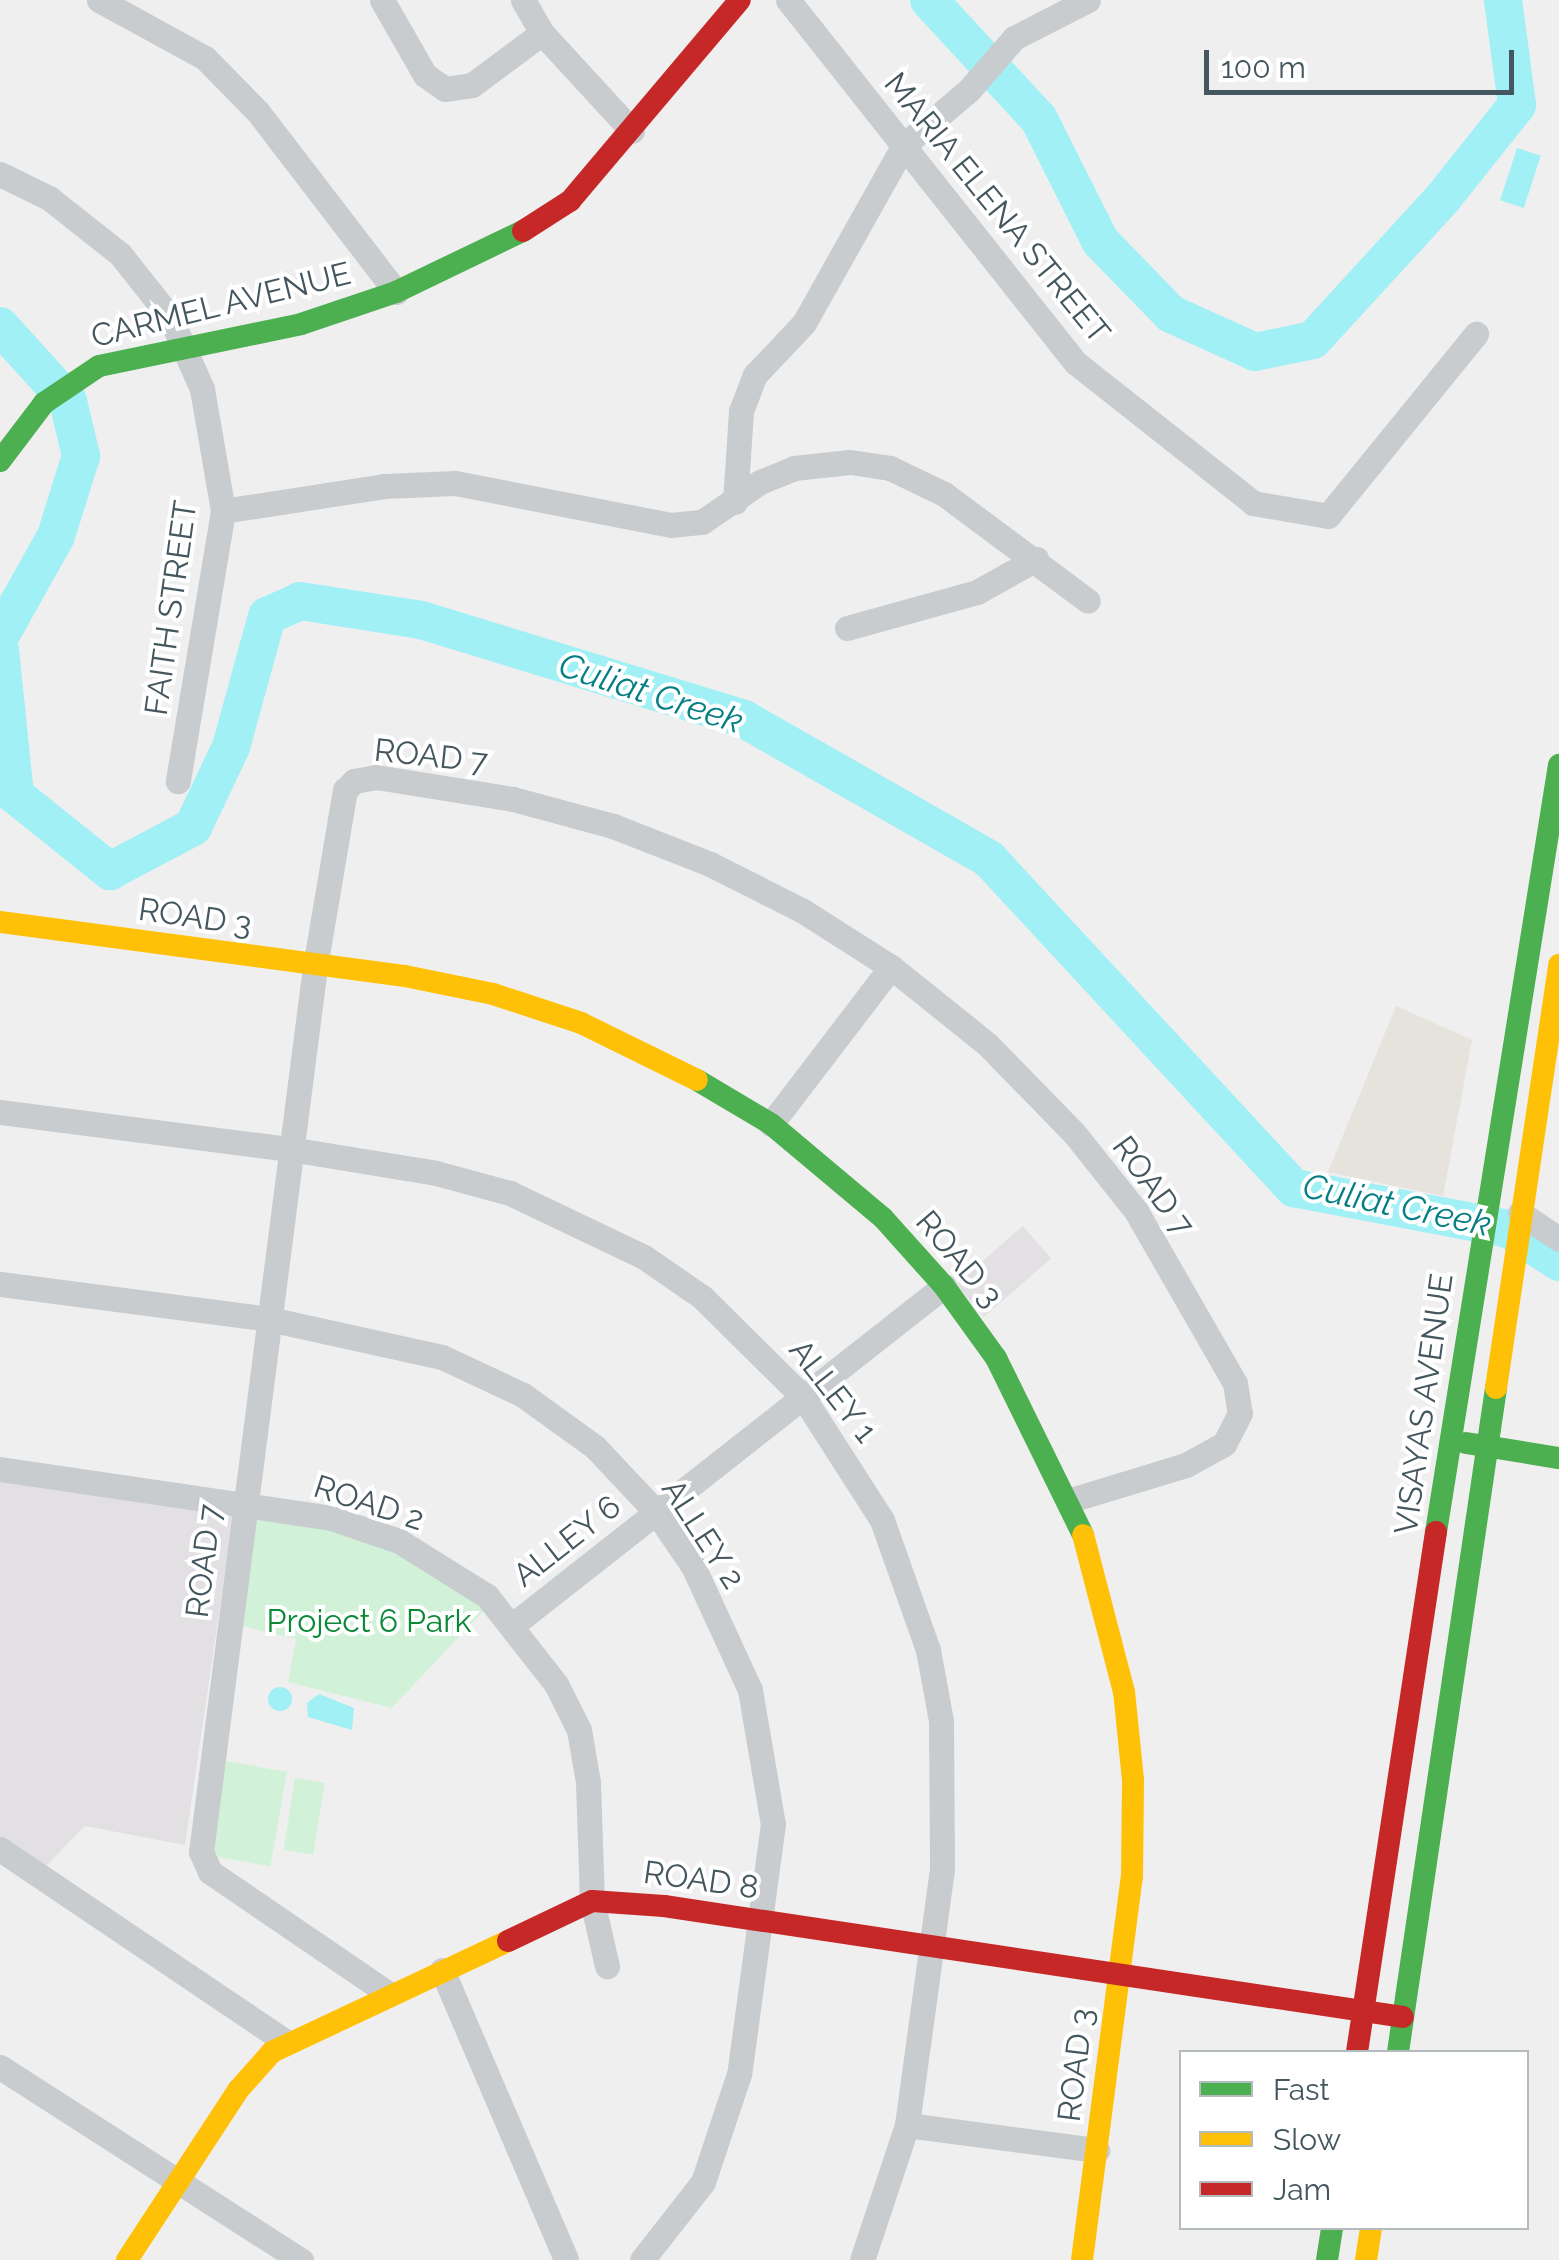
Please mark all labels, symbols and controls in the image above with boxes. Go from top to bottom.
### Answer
scale bar [1209,30,1519,92]
text: 100 m [1221,50,1306,85]
street label: MARIA ELENA STREET [875,64,1119,352]
street label: CARMEL AVENUE [86,254,356,356]
street label: FAITH STREET [137,498,205,718]
water label: Culiat Creek [554,644,748,742]
street label: ROAD 7 [372,731,490,781]
street label: ROAD 3 [136,890,254,944]
street label: ROAD 7 [1104,1129,1202,1243]
water label: Culiat Creek [1299,1165,1495,1245]
street label: ROAD 3 [908,1203,1010,1315]
street label: VISAYAS AVENUE [1387,1270,1461,1538]
street label: ALLEY 1 [781,1331,885,1451]
street label: ROAD 2 [309,1467,429,1539]
street label: ALLEY 2 [653,1472,753,1596]
street label: ALLEY 6 [505,1487,629,1595]
street label: ROAD 7 [178,1502,230,1620]
park label: Project 6 Park [267,1602,471,1640]
street label: ROAD 8 [641,1853,761,1907]
street label: ROAD 3 [1050,2006,1102,2124]
legend [1179,2050,1529,2230]
text: Fast [1273,2072,1330,2107]
text: Slow [1273,2122,1341,2157]
text: Jam [1273,2172,1331,2207]

